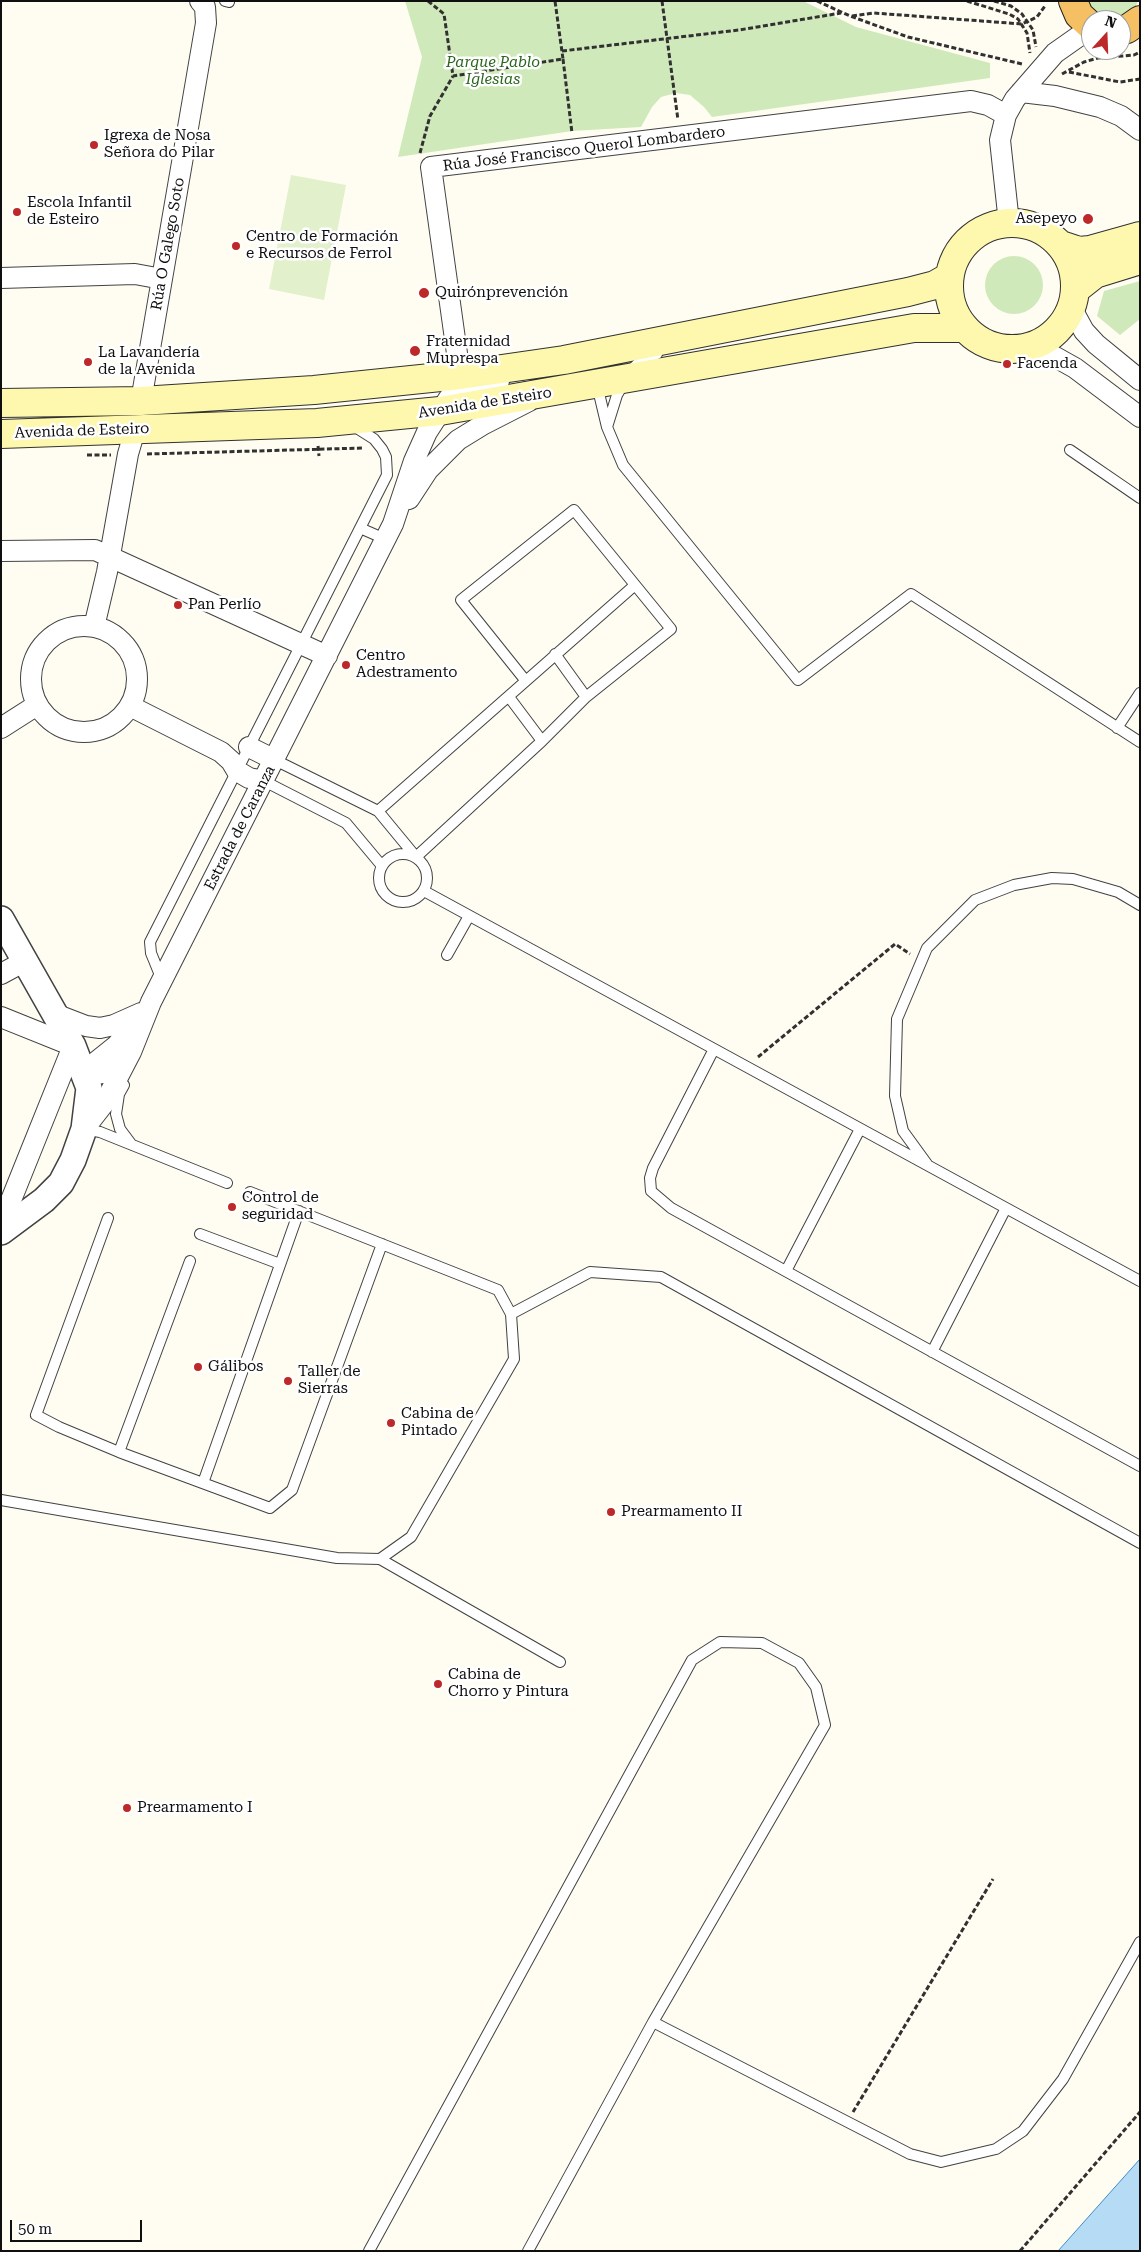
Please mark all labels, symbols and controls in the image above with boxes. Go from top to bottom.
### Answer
north arrow [1081,10,1131,60]
text: N [1103,12,1119,31]
park label: Parque Pablo Iglesias [446,54,540,89]
street label: Rúa José Francisco Querol Lombardero [442,123,726,175]
place label: Igrexa de Nosa Señora do Pilar [104,127,215,162]
marker: Igrexa de Nosa Señora do Pilar [88,139,100,151]
street label: Rúa O Galego Soto [147,176,189,312]
place label: Escola Infantil de Esteiro [27,194,132,229]
marker: Escola Infantil de Esteiro [11,206,23,218]
place label: Asepeyo [1015,210,1077,228]
marker: Asepeyo [1081,212,1095,226]
place label: Centro de Formación e Recursos de Ferrol [246,228,398,263]
marker: Centro de Formación e Recursos de Ferrol [230,240,242,252]
place label: Quirónprevención [435,284,568,302]
marker: Quirónprevención [417,286,431,300]
place label: Fraternidad Muprespa [426,333,510,368]
place label: La Lavandería de la Avenida [98,344,200,379]
marker: Fraternidad Muprespa [408,344,422,358]
place label: Facenda [1017,355,1077,373]
marker: La Lavandería de la Avenida [82,356,94,368]
marker: Facenda [1001,358,1013,370]
street label: Avenida de Esteiro [417,384,553,422]
street label: Avenida de Esteiro [14,420,150,442]
place label: Pan Perlío [188,596,261,614]
marker: Pan Perlío [172,599,184,611]
place label: Centro Adestramento [356,647,457,682]
marker: Centro Adestramento [340,659,352,671]
street label: Estrada de Caranza [201,763,279,893]
place label: Control de seguridad [242,1189,319,1224]
marker: Control de seguridad [226,1201,238,1213]
place label: Gálibos [208,1358,263,1376]
marker: Gálibos [192,1361,204,1373]
place label: Taller de Sierras [298,1363,361,1398]
marker: Taller de Sierras [282,1375,294,1387]
place label: Cabina de Pintado [401,1405,474,1440]
marker: Cabina de Pintado [385,1417,397,1429]
place label: Prearmamento II [621,1503,742,1521]
marker: Prearmamento II [605,1506,617,1518]
place label: Cabina de Chorro y Pintura [448,1666,569,1701]
marker: Cabina de Chorro y Pintura [432,1678,444,1690]
place label: Prearmamento I [137,1799,253,1817]
marker: Prearmamento I [121,1802,133,1814]
scale bar [12,2210,145,2242]
text: 50 m [18,2220,52,2238]

